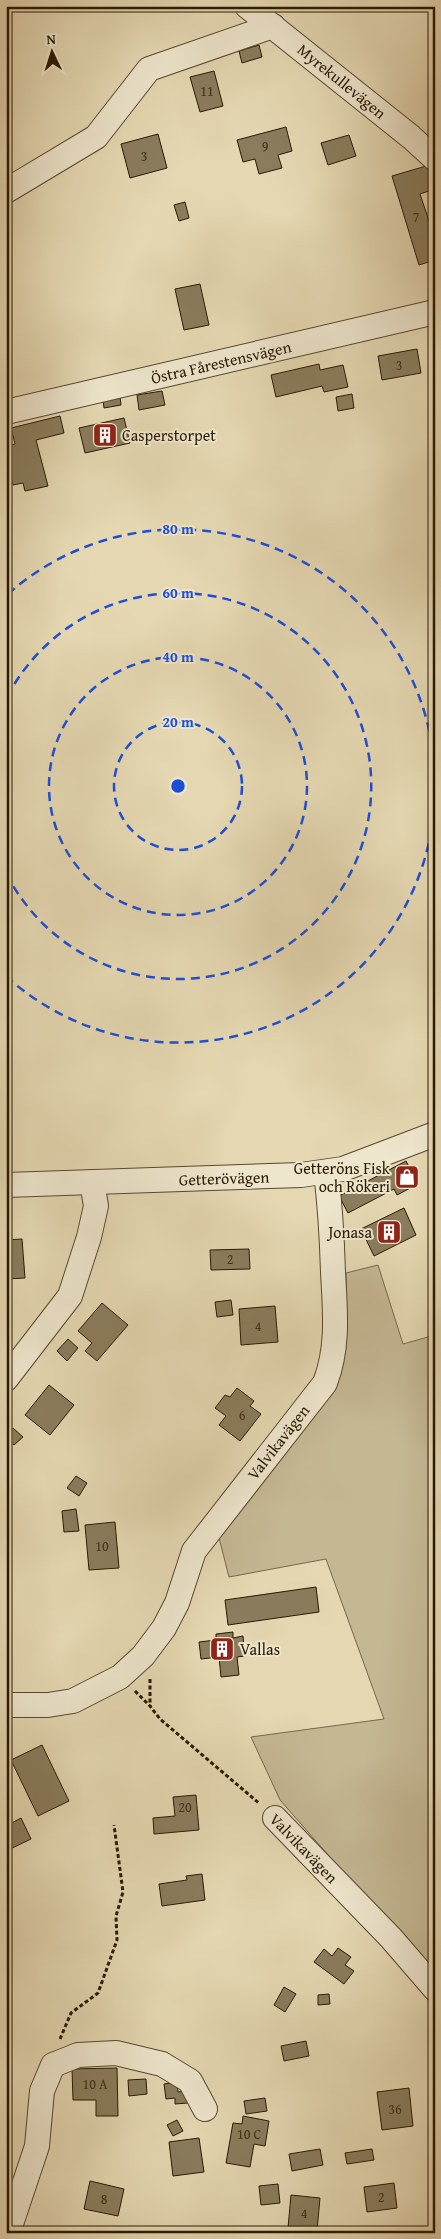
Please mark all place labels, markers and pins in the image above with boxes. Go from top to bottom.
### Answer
building icon: Casperstorpet [92,422,118,448]
place label: Casperstorpet [122,423,216,447]
centre of rings [169,777,187,795]
place label: Getteröns Fisk och Rökeri [294,1156,391,1198]
shop icon: Getteröns Fisk och Rökeri [394,1164,420,1190]
building icon: Jonasa [376,1219,402,1245]
place label: Jonasa [326,1220,372,1244]
building icon: Vallas [209,1636,235,1662]
place label: Vallas [240,1637,280,1661]

